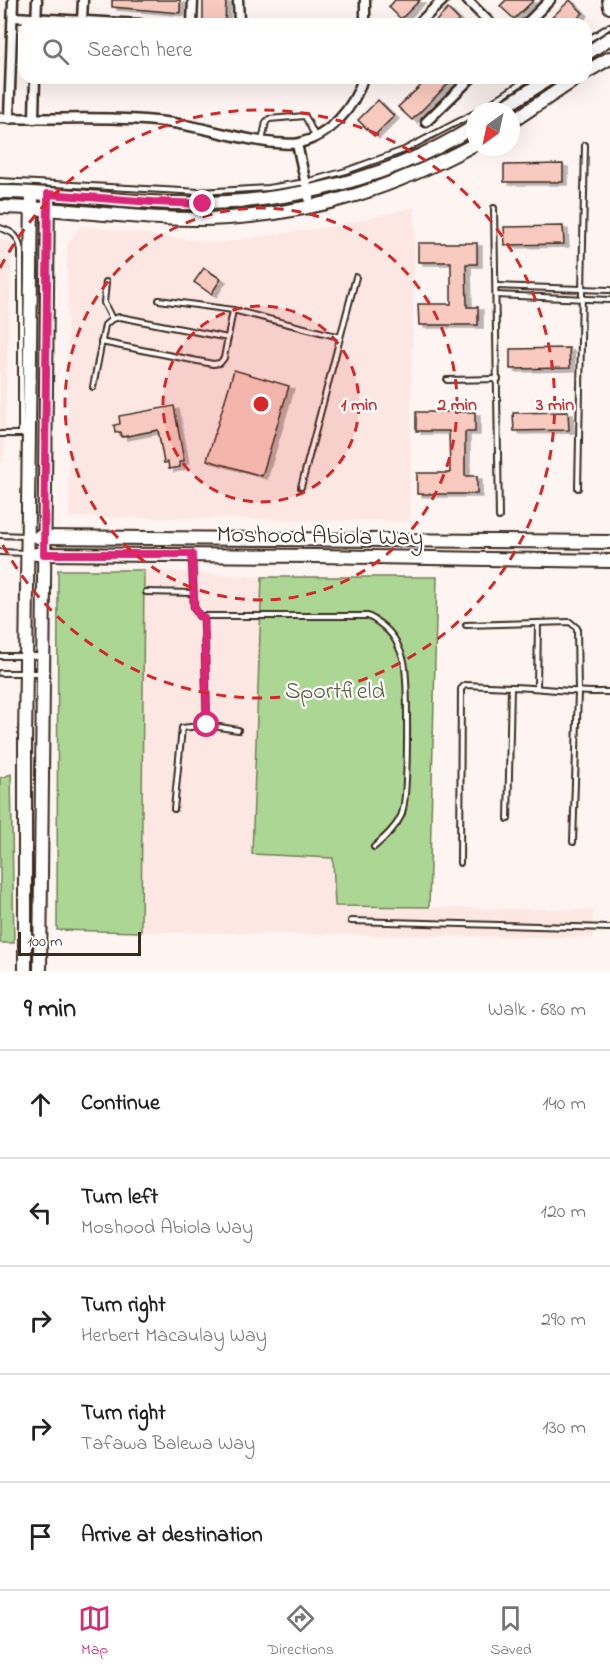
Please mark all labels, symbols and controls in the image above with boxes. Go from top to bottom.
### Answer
search box [18,18,592,84]
icon: search [39,35,72,68]
text: Search here [87,35,192,67]
north arrow [466,102,520,156]
route end [189,190,215,216]
text: 1 min [341,393,377,419]
text: 2 min [436,393,477,419]
text: 3 min [535,393,574,419]
centre of rings [251,394,271,414]
street label: Moshood Abiola Way [216,518,424,558]
park label: Sportfield [285,675,386,710]
route start [193,711,219,737]
scale bar [18,929,141,956]
text: 100 m [27,930,62,954]
text: 9 min [24,991,76,1029]
text: Walk · 680 m [488,996,586,1025]
icon: ahead [24,1088,57,1121]
text: Continue [81,1088,160,1120]
text: 140 m [542,1090,586,1119]
text: Turn left [81,1182,158,1214]
icon: left [24,1196,57,1229]
text: 120 m [541,1198,586,1227]
text: Moshood Abiola Way [81,1214,253,1243]
text: Turn right [81,1290,166,1322]
icon: right [24,1304,57,1337]
text: 290 m [541,1306,586,1335]
text: Herbert Macaulay Way [81,1322,267,1351]
text: Turn right [81,1398,166,1430]
icon: right [24,1412,57,1445]
text: 130 m [542,1414,586,1443]
text: Tafawa Balewa Way [81,1430,255,1459]
icon: arrive [24,1520,57,1553]
text: Arrive at destination [81,1520,263,1552]
tab: Map [78,1602,111,1662]
tab: Directions [267,1602,334,1662]
tab: Saved [490,1602,532,1662]

